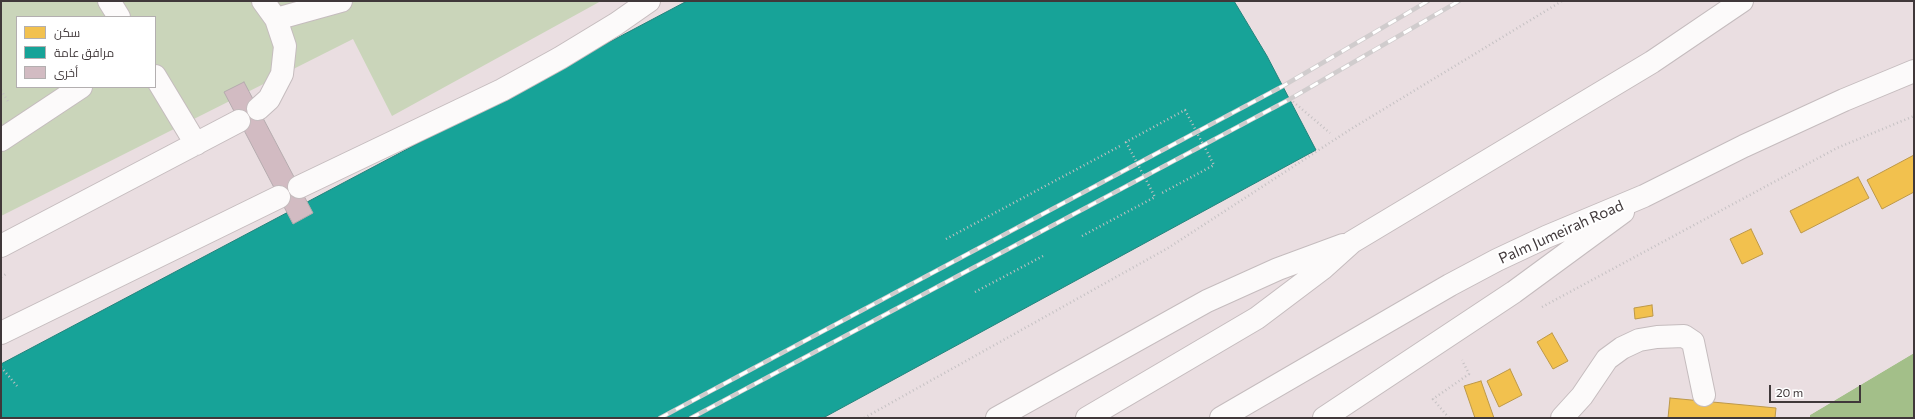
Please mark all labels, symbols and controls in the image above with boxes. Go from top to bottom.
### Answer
legend [16,16,156,88]
text: سكن [54,25,80,39]
text: مرافق عامة [54,45,114,59]
text: أخرى [54,65,78,79]
street label: Palm Jumeirah Road [1496,196,1626,268]
scale bar [1771,377,1863,403]
text: 20 m [1776,385,1803,399]

